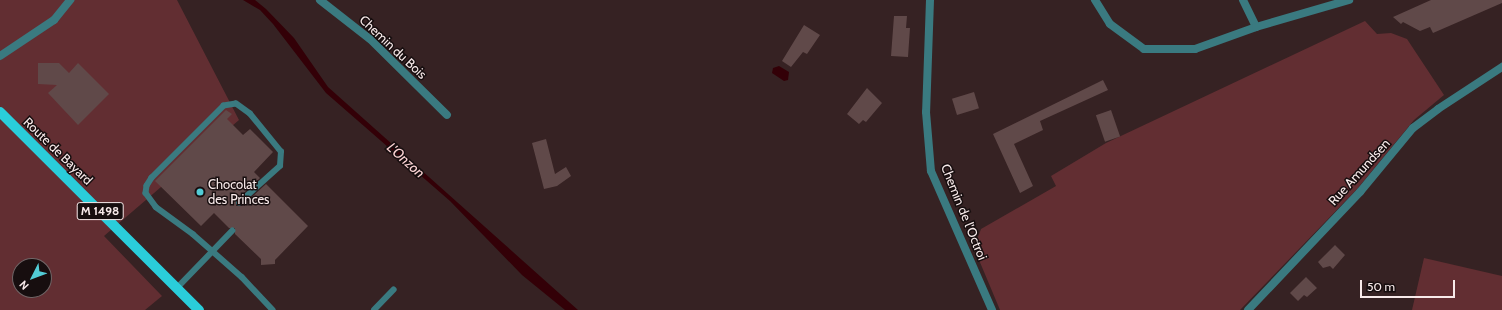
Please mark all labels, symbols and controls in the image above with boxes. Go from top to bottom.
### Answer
street label: Chemin du Bois [356,12,430,82]
street label: Route de Bayard [20,114,96,188]
street label: Rue Amundsen [1325,136,1393,208]
water label: L'Onzon [384,139,428,181]
street label: Chemin de l'Octroi [938,162,990,262]
place label: Chocolat des Princes [208,177,269,208]
marker: Chocolat des Princes [195,187,205,197]
road number: M 1498 [76,201,124,221]
north arrow [12,258,52,298]
scale bar [1362,272,1457,298]
text: N [16,278,32,293]
text: 50 m [1367,279,1395,294]

